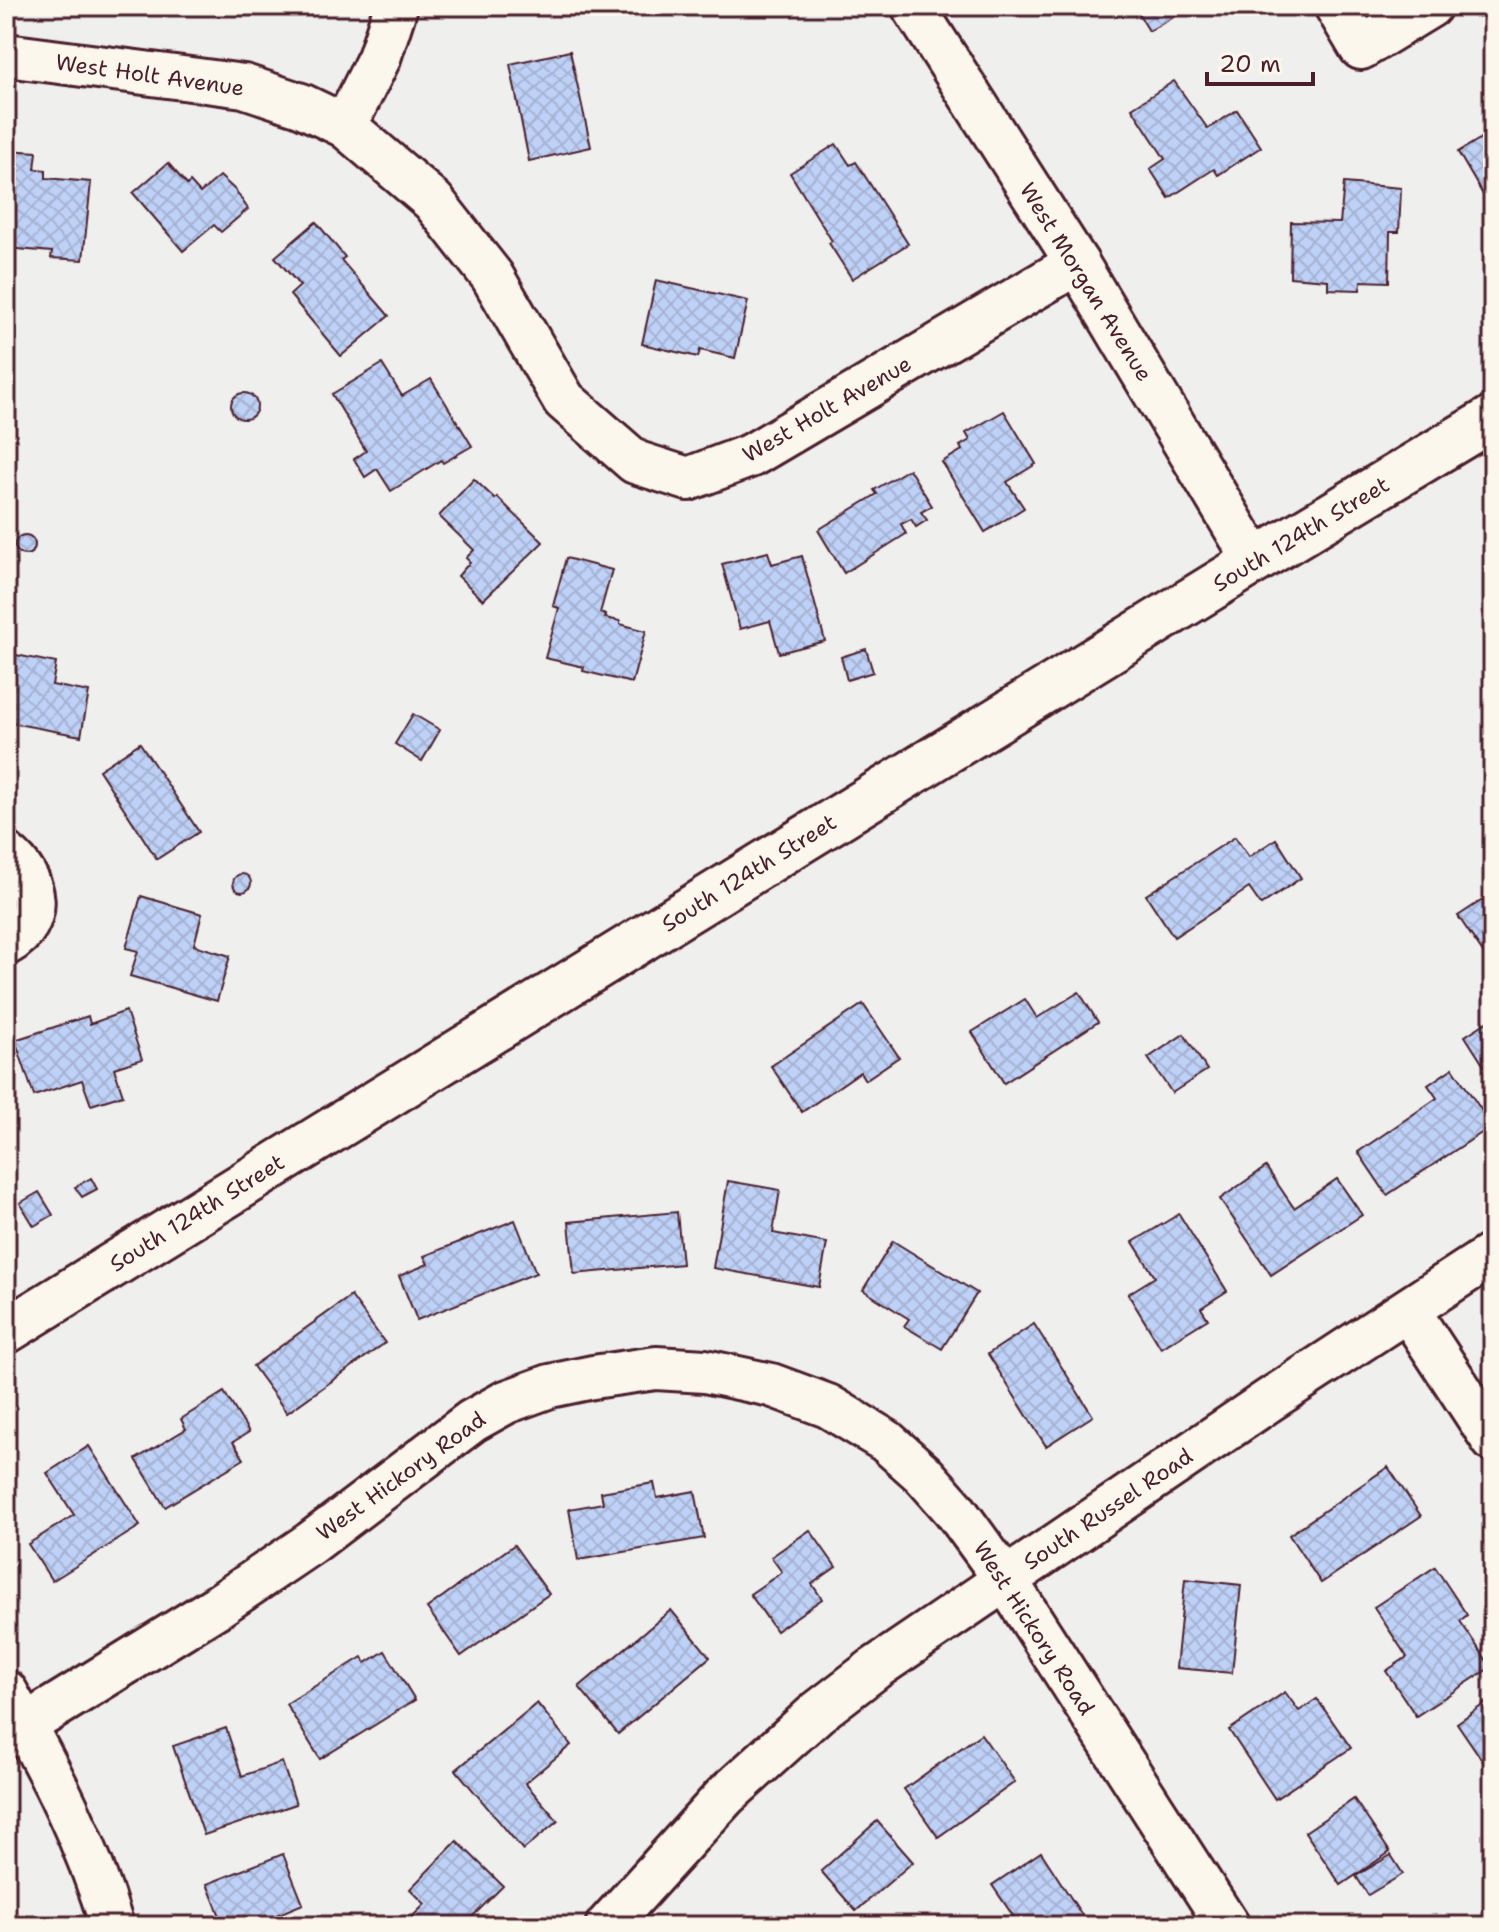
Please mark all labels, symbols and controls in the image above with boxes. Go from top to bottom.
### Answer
scale bar [1207,36,1313,86]
street label: West Holt Avenue [54,47,246,103]
text: 20 m [1219,48,1281,80]
street label: West Morgan Avenue [1013,177,1159,387]
street label: West Holt Avenue [737,349,917,469]
street label: South 124th Street [1207,470,1395,598]
street label: South 124th Street [656,807,842,939]
street label: South 124th Street [104,1147,290,1279]
street label: West Hickory Road [311,1405,491,1547]
street label: South Russel Road [1018,1442,1198,1576]
street label: West Hickory Road [967,1535,1101,1721]

